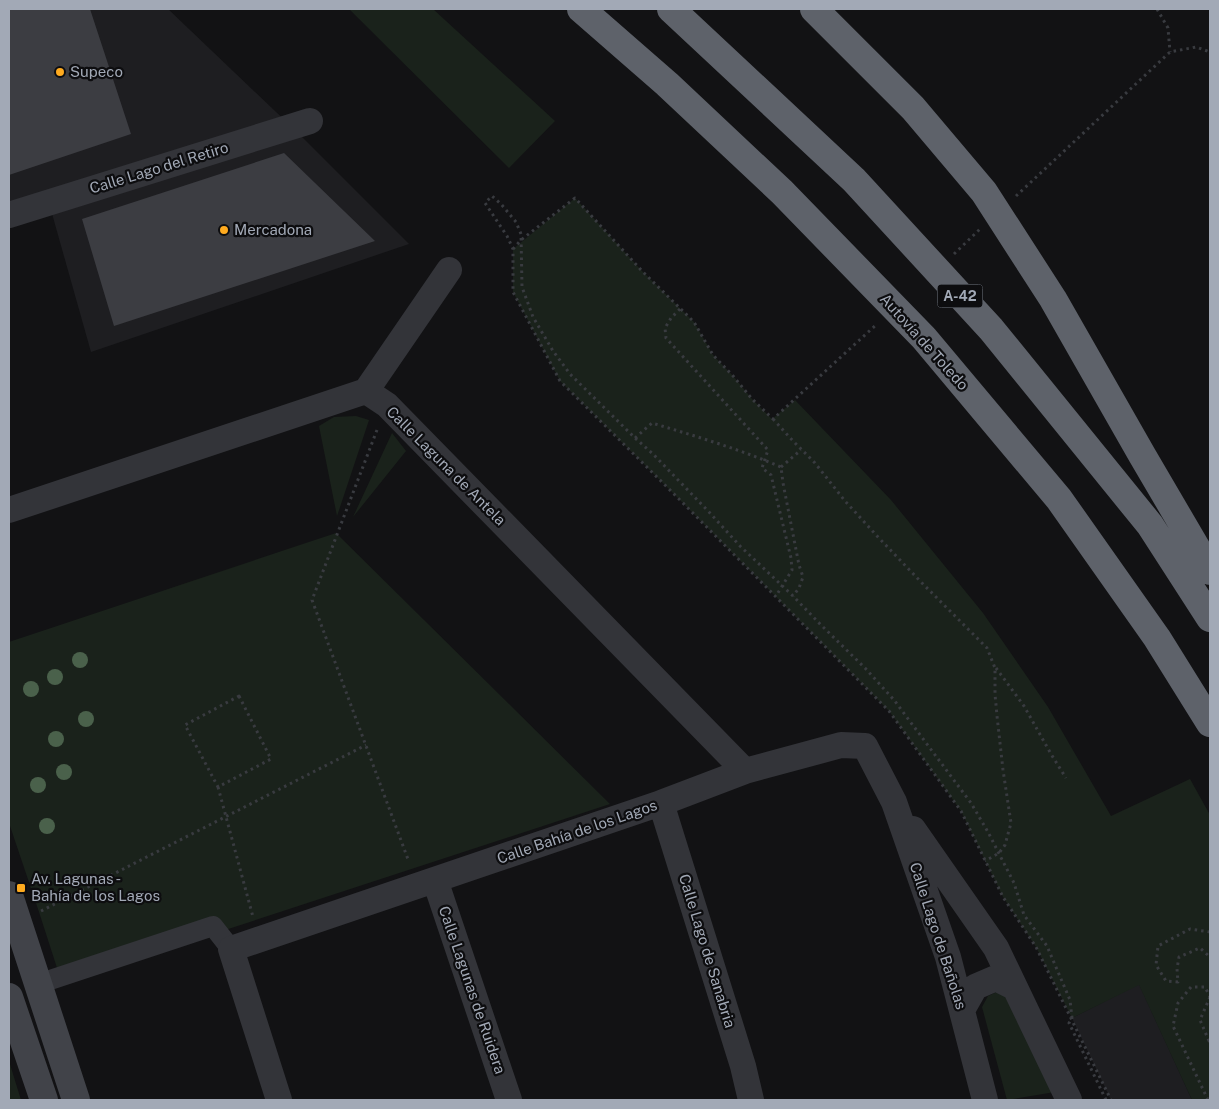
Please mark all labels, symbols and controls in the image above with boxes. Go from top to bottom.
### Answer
place label: Supeco [70,63,123,80]
marker: Supeco [54,66,66,78]
street label: Calle Lago del Retiro [87,138,230,197]
place label: Mercadona [234,221,312,238]
marker: Mercadona [218,224,230,236]
road number: A-42 [938,284,982,308]
street label: Autovía de Toledo [877,290,972,393]
street label: Calle Laguna de Antela [383,403,509,529]
street label: Calle Bahía de los Lagos [495,796,659,867]
street label: Calle Lago de Bañolas [907,860,970,1011]
place label: Av. Lagunas - Bahía de los Lagos [31,870,160,904]
street label: Calle Lago de Sanabria [676,872,739,1030]
marker: Av. Lagunas - Bahía de los Lagos [15,882,27,894]
street label: Calle Lagunas de Ruidera [436,904,509,1076]

